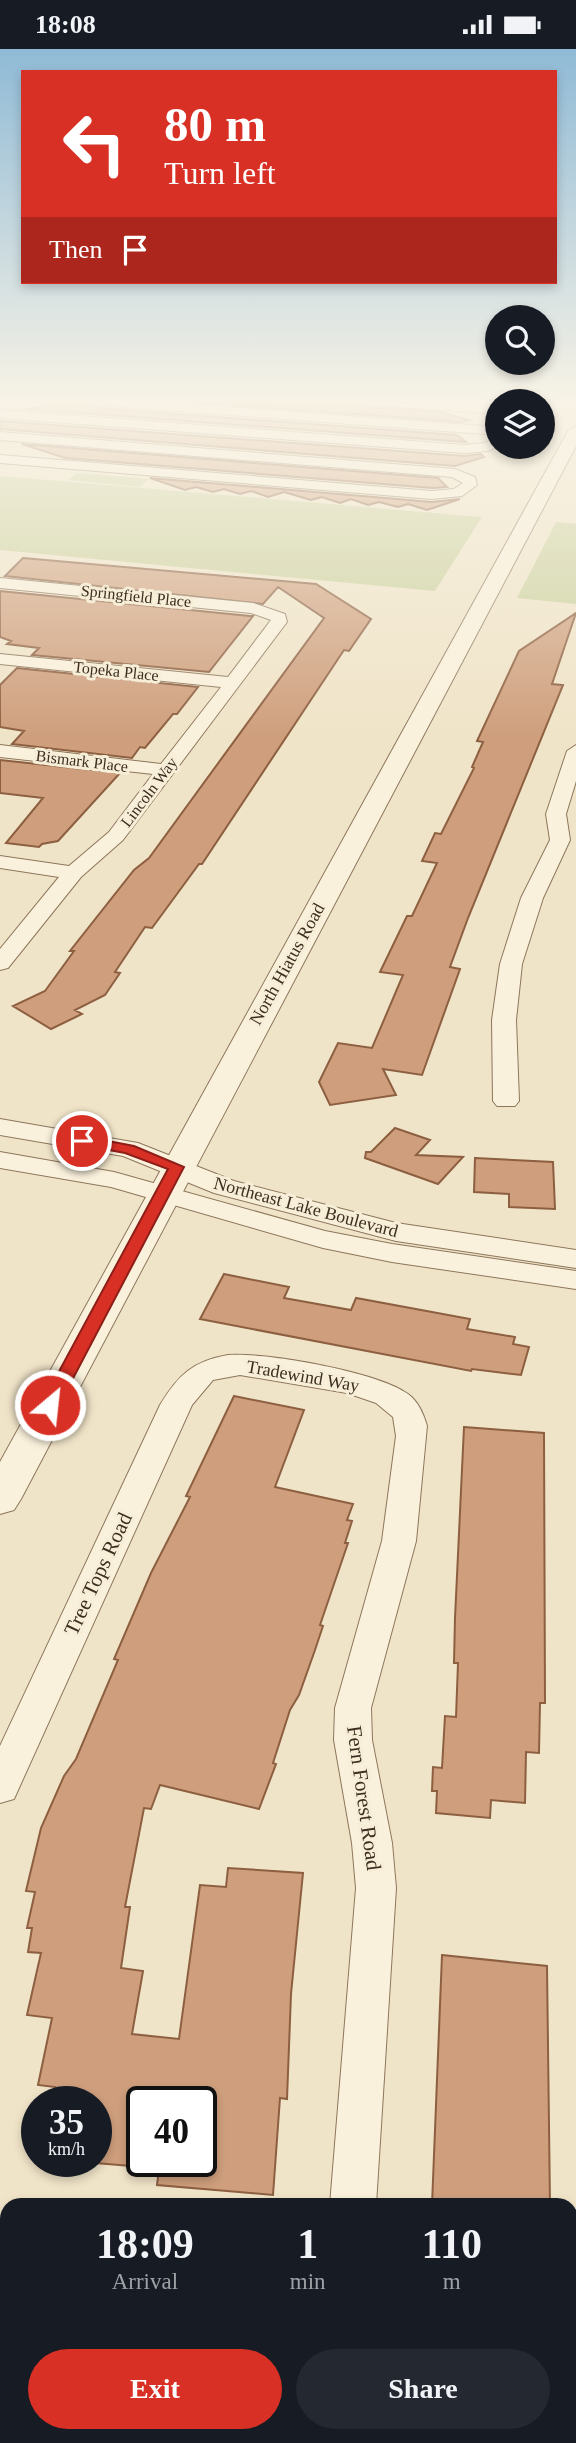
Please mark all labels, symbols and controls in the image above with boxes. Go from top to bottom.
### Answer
text: 18:08 [35,10,96,39]
text: 80 m [164,97,266,152]
icon: left [49,98,140,189]
text: Turn left [164,155,276,191]
icon: arrive [116,231,154,269]
text: Then [49,235,102,264]
map controls [485,305,555,459]
button: search [485,305,555,375]
button: layers [485,389,555,459]
street label: Springfield Place [80,582,192,611]
street label: Topeka Place [72,658,159,685]
street label: Bismark Place [35,747,129,775]
street label: Lincoln Way [117,754,181,831]
street label: North Hiatus Road [245,900,329,1028]
pin [52,1111,112,1171]
icon: arrive [63,1122,101,1160]
street label: Northeast Lake Boulevard [212,1173,400,1241]
street label: Tradewind Way [245,1356,361,1396]
position arrow [13,1368,87,1442]
street label: Tree Tops Road [59,1508,137,1639]
street label: Fern Forest Road [342,1724,386,1872]
speed limit sign: 40 [126,2086,217,2177]
text: 35 [49,2103,84,2142]
text: km/h [48,2139,85,2159]
text: 18:09 [96,2221,194,2267]
text: 1 [297,2221,318,2267]
text: 110 [421,2221,482,2267]
text: Arrival [112,2269,178,2294]
text: min [290,2269,326,2294]
text: m [443,2269,461,2294]
button: Exit [28,2349,282,2429]
button: Share [296,2349,550,2429]

